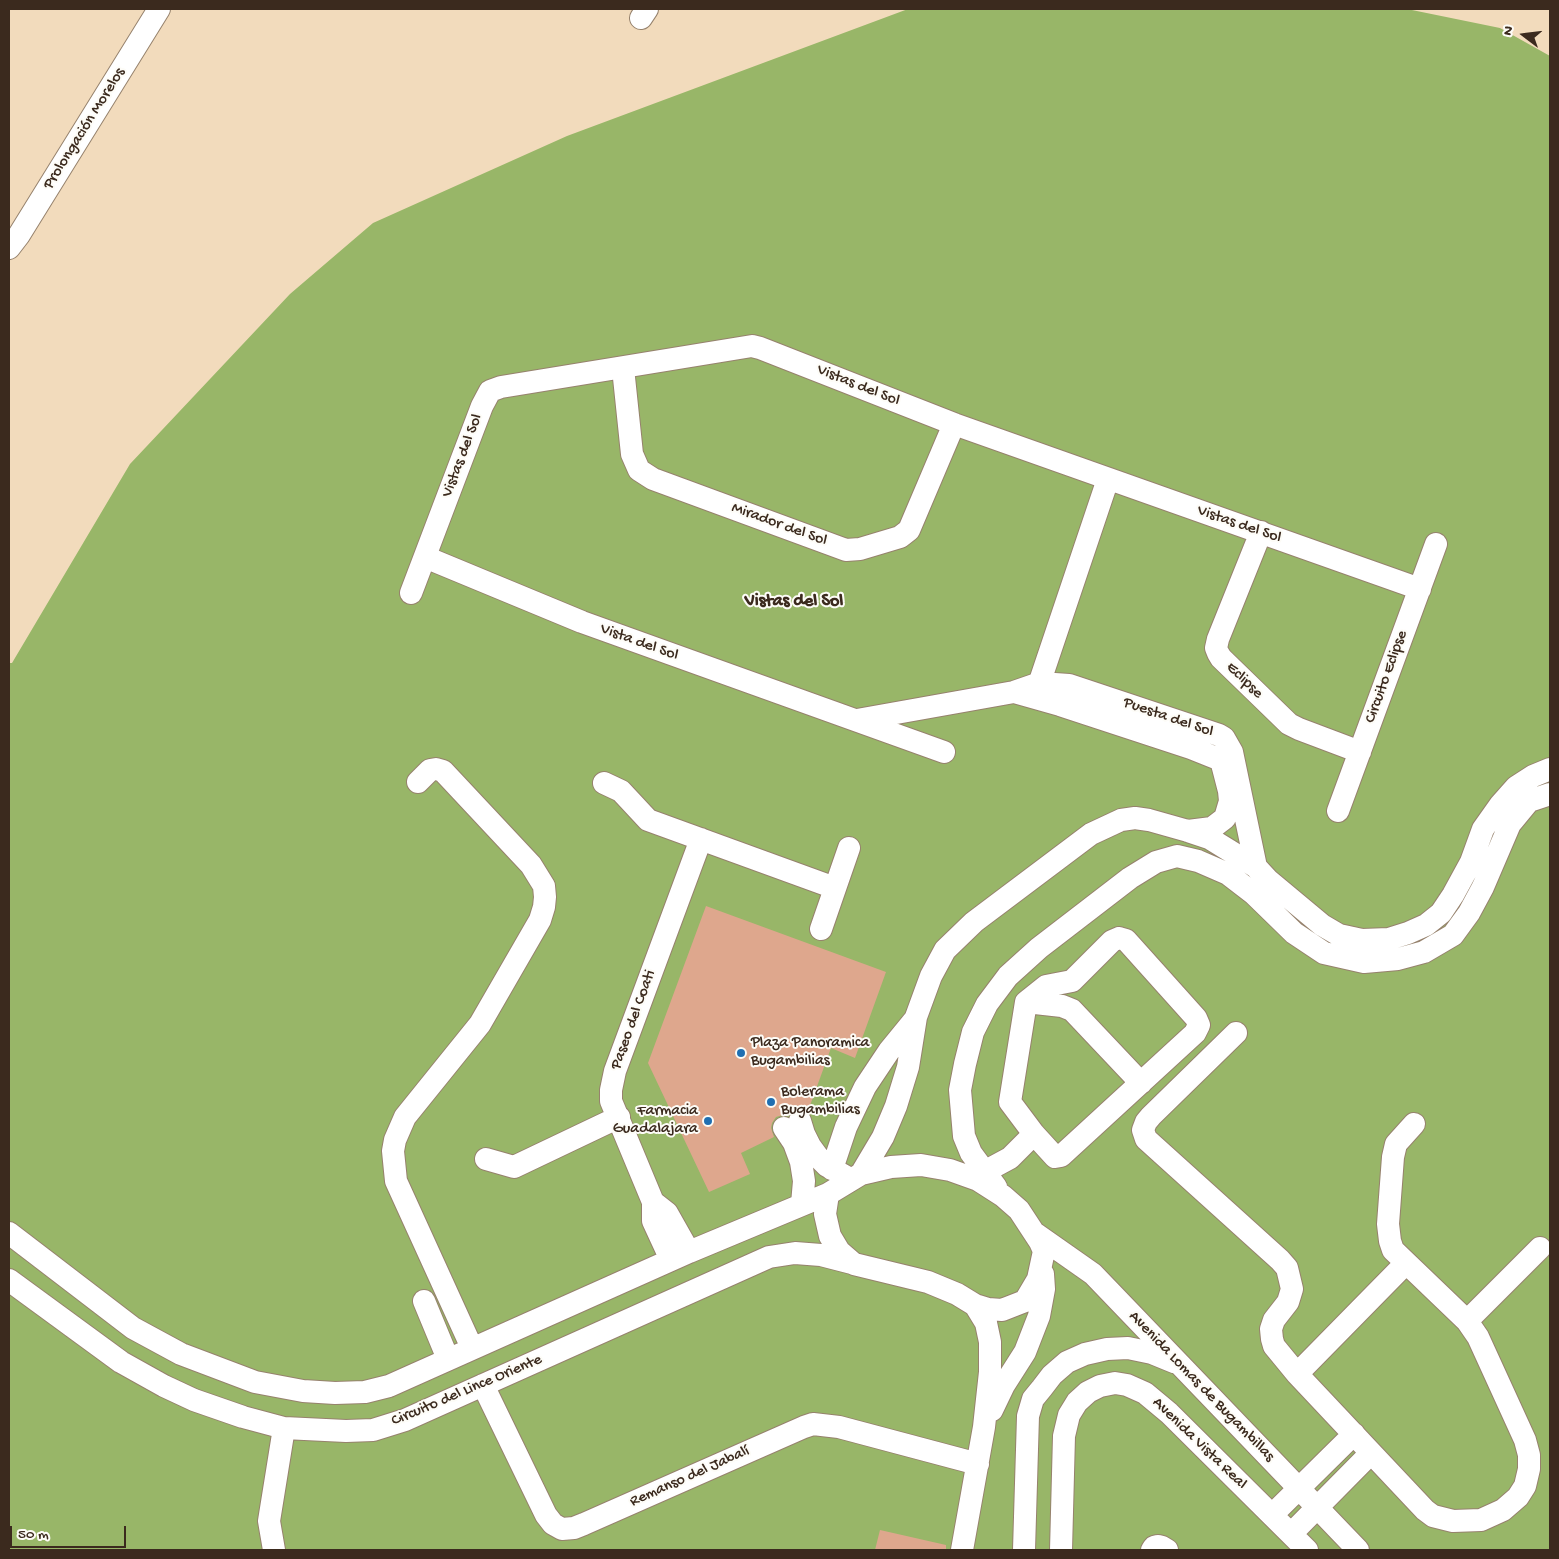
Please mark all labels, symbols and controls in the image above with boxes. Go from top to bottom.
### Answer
north arrow [1499,10,1549,60]
text: N [1500,24,1518,38]
street label: Prolongación Morelos [40,65,130,193]
street label: Vistas del Sol [814,361,902,411]
street label: Vistas del Sol [438,412,488,500]
street label: Mirador del Sol [729,499,829,551]
street label: Vistas del Sol [1194,502,1284,548]
district label: Vistas del Sol [745,591,843,613]
street label: Vista del Sol [597,620,681,666]
street label: Circuito Eclipse [1361,628,1413,726]
street label: Eclipse [1221,659,1267,703]
street label: Puesta del Sol [1120,694,1216,742]
street label: Paseo del Coati [607,967,661,1073]
place label: Plaza Panoramica Bugambilias [751,1034,869,1072]
marker: Plaza Panoramica Bugambilias [735,1047,747,1059]
place label: Bolerama Bugambilias [781,1083,860,1121]
marker: Bolerama Bugambilias [765,1096,777,1108]
place label: Farmacia Guadalajara [613,1102,698,1140]
marker: Farmacia Guadalajara [702,1115,714,1127]
street label: Avenida Lomas de Bugambillas [1124,1308,1278,1466]
street label: Circuito del Lince Oriente [389,1351,545,1431]
street label: Avenida Vista Real [1148,1394,1250,1494]
street label: Remanso del Jabalí [627,1442,753,1512]
scale bar [12,1516,129,1548]
text: 50 m [18,1526,49,1544]

